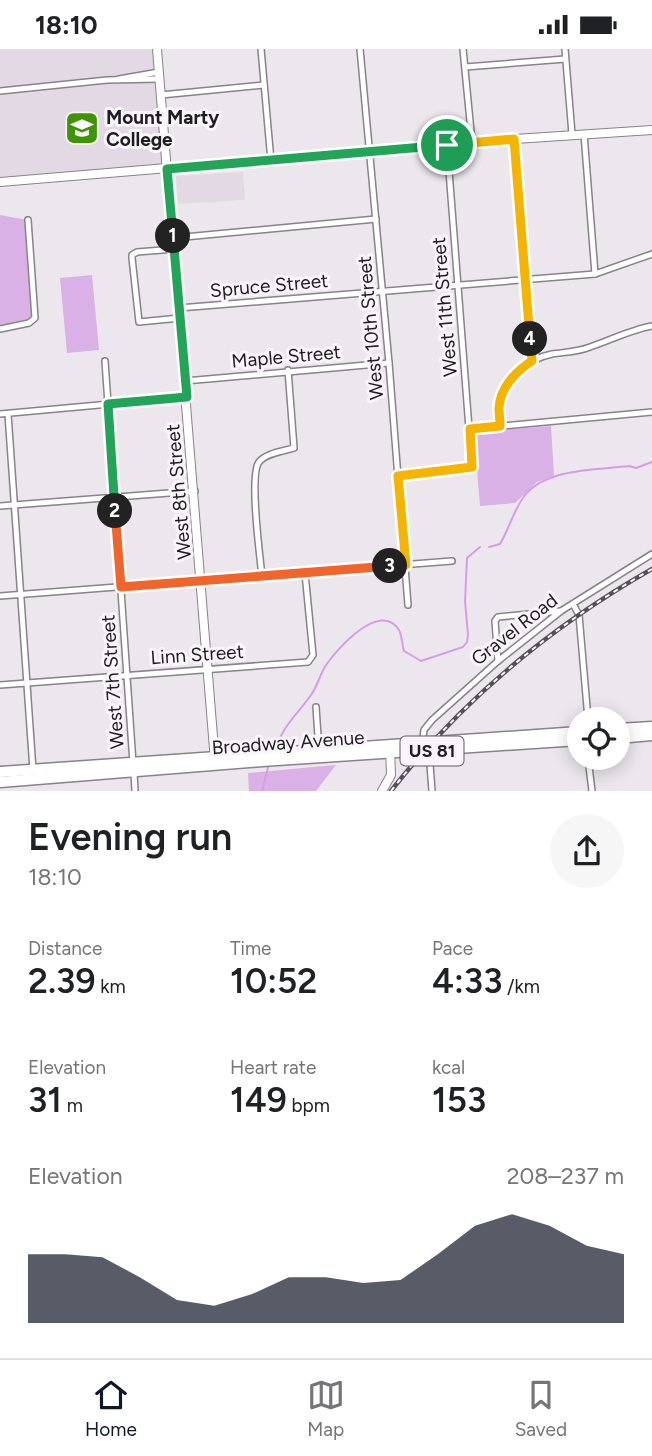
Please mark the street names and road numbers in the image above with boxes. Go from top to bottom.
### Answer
street label: West 11th Street [427,236,462,378]
street label: West 10th Street [353,255,388,401]
street label: Spruce Street [209,269,329,302]
street label: Maple Street [231,340,342,373]
street label: West 8th Street [161,423,196,561]
street label: Gravel Road [467,589,562,670]
street label: West 7th Street [96,614,129,750]
street label: Linn Street [150,640,244,669]
street label: Broadway Avenue [211,726,365,759]
road number: US 81 [400,737,464,765]

